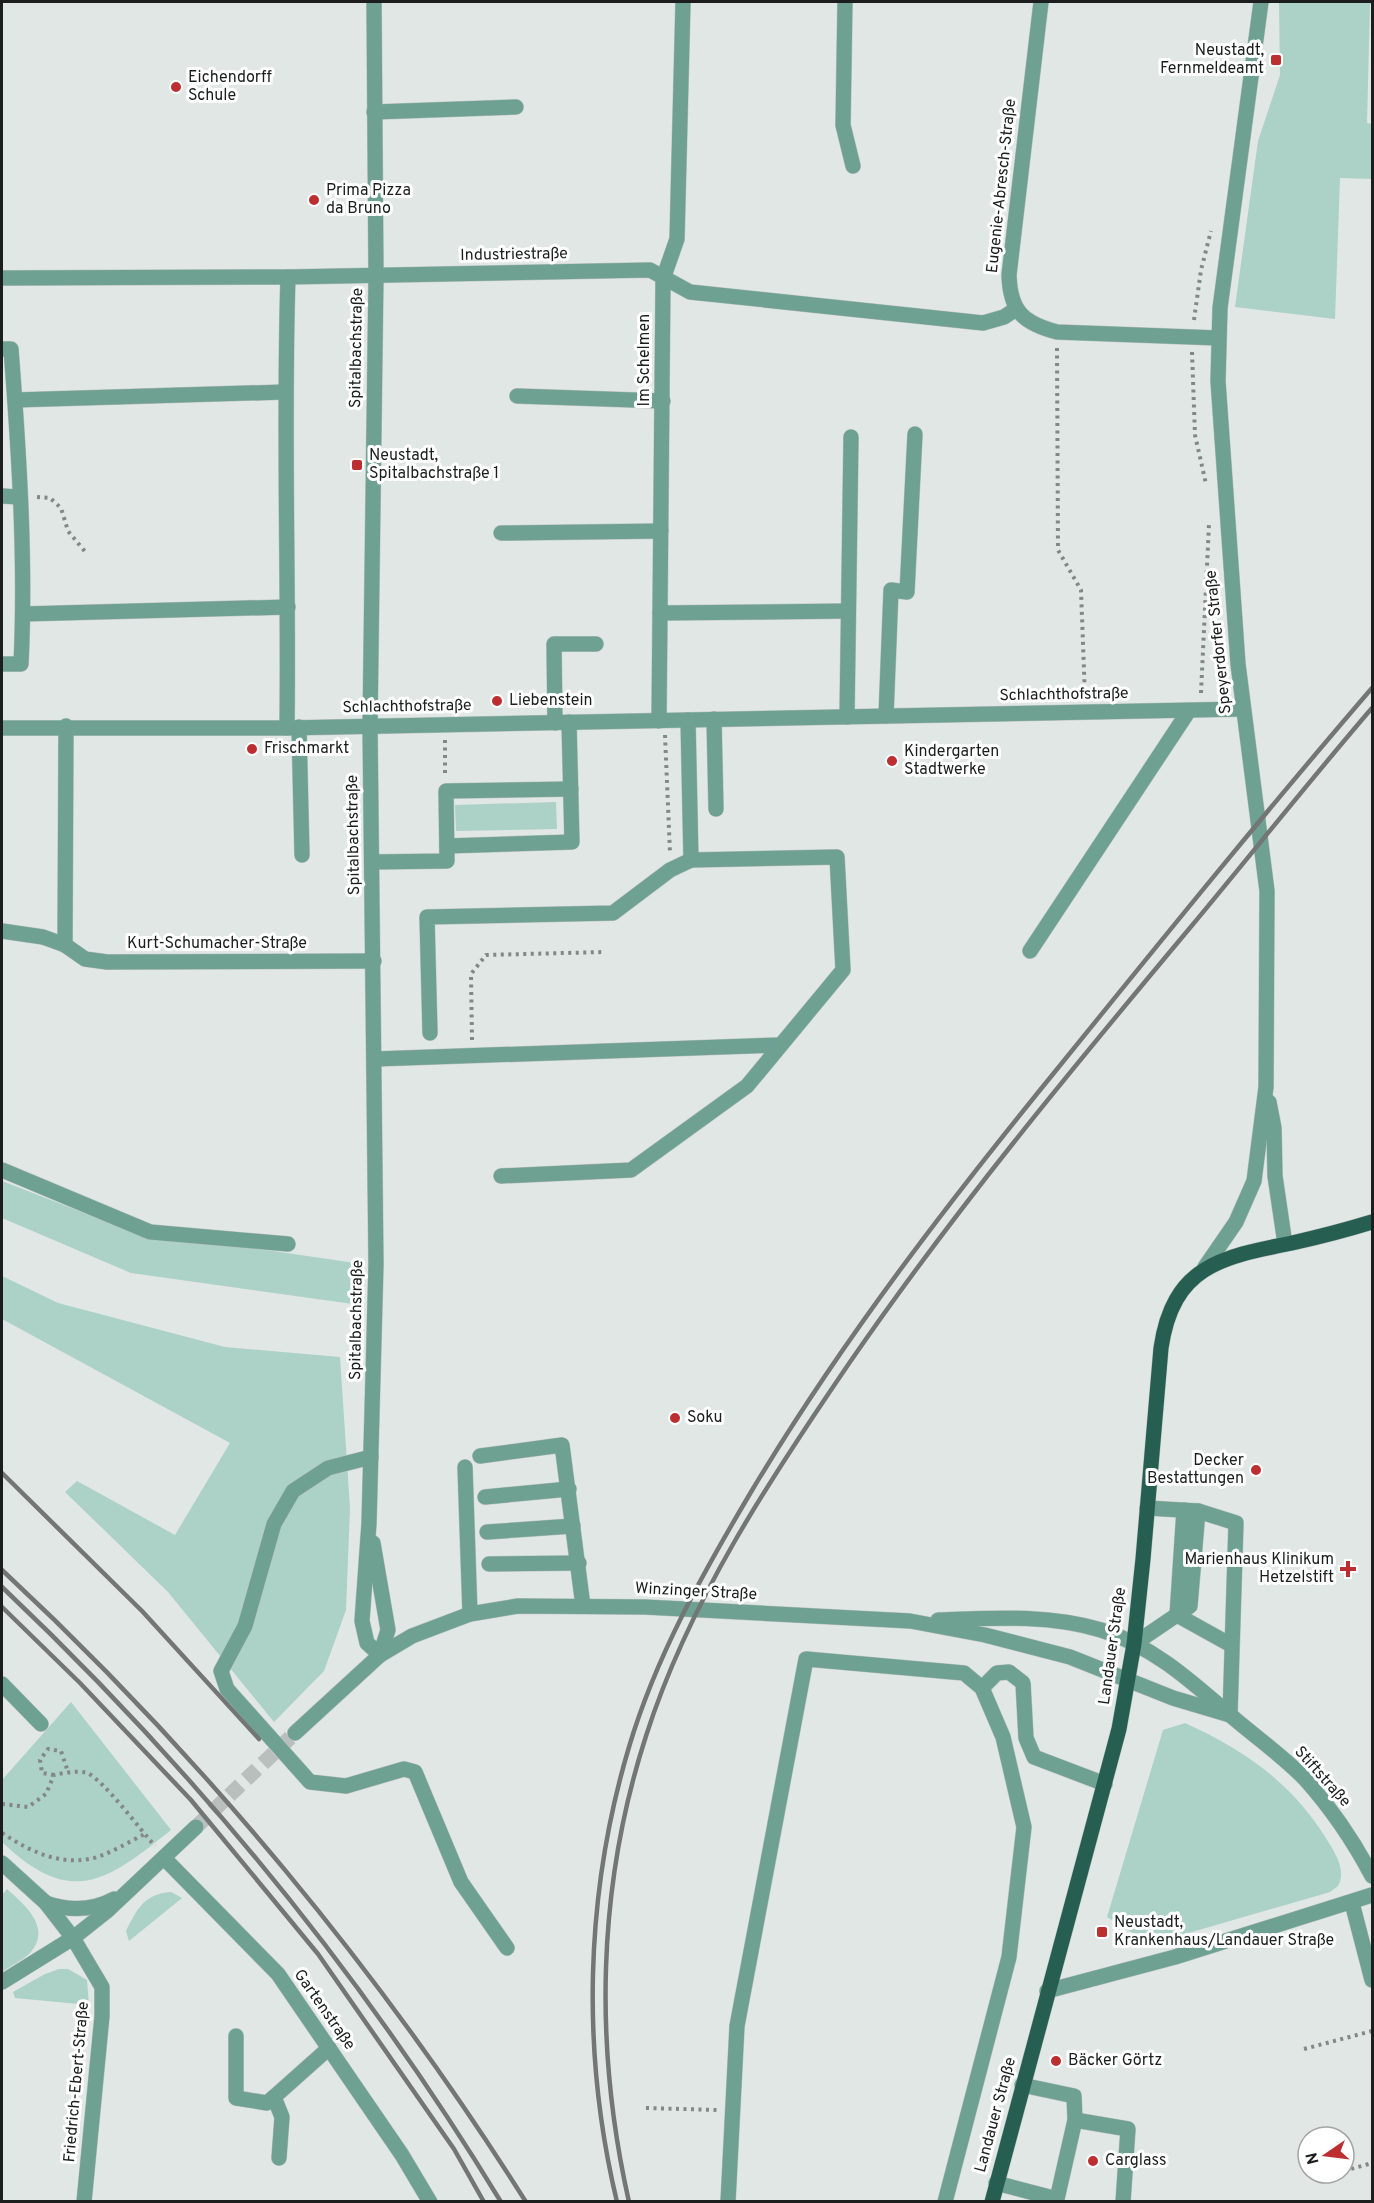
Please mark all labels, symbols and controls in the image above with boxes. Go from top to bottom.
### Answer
place label: Neustadt, Fernmeldeamt [1160,41,1264,79]
marker: Neustadt, Fernmeldeamt [1269,53,1283,67]
place label: Eichendorff Schule [188,68,272,106]
marker: Eichendorff Schule [169,80,183,94]
street label: Eugenie-Abresch-Straße [983,98,1021,274]
place label: Prima Pizza da Bruno [326,181,411,219]
marker: Prima Pizza da Bruno [307,193,321,207]
street label: Industriestraße [460,244,568,266]
street label: Spitalbachstraße [346,288,368,408]
street label: Im Schelmen [635,314,655,406]
place label: Neustadt, Spitalbachstraße 1 [369,446,499,484]
marker: Neustadt, Spitalbachstraße 1 [350,458,364,472]
street label: Speyerdorfer Straße [1201,569,1237,715]
street label: Schlachthofstraße [999,684,1129,706]
place label: Liebenstein [509,691,593,711]
marker: Liebenstein [490,694,504,708]
street label: Schlachthofstraße [342,696,472,718]
place label: Frischmarkt [264,739,349,759]
marker: Frischmarkt [245,742,259,756]
place label: Kindergarten Stadtwerke [904,742,999,780]
marker: Kindergarten Stadtwerke [885,754,899,768]
street label: Spitalbachstraße [343,775,365,895]
street label: Kurt-Schumacher-Straße [127,934,307,954]
street label: Spitalbachstraße [346,1260,368,1380]
place label: Soku [687,1408,723,1428]
marker: Soku [668,1411,682,1425]
place label: Decker Bestattungen [1147,1451,1244,1489]
marker: Decker Bestattungen [1249,1463,1263,1477]
place label: Marienhaus Klinikum Hetzelstift [1184,1550,1334,1588]
marker: Marienhaus Klinikum Hetzelstift [1339,1560,1357,1578]
street label: Winzinger Straße [634,1579,758,1605]
street label: Landauer Straße [1095,1586,1131,1706]
street label: Stiftstraße [1289,1742,1355,1812]
place label: Neustadt, Krankenhaus/Landauer Straße [1114,1913,1334,1951]
marker: Neustadt, Krankenhaus/Landauer Straße [1095,1925,1109,1939]
street label: Gartenstraße [289,1966,359,2054]
street label: Friedrich-Ebert-Straße [60,2001,94,2163]
place label: Bäcker Görtz [1068,2051,1162,2071]
marker: Bäcker Görtz [1049,2054,1063,2068]
street label: Landauer Straße [971,2055,1021,2175]
north arrow [1296,2125,1356,2185]
text: N [1302,2150,1324,2166]
place label: Carglass [1105,2151,1166,2171]
marker: Carglass [1086,2154,1100,2168]

